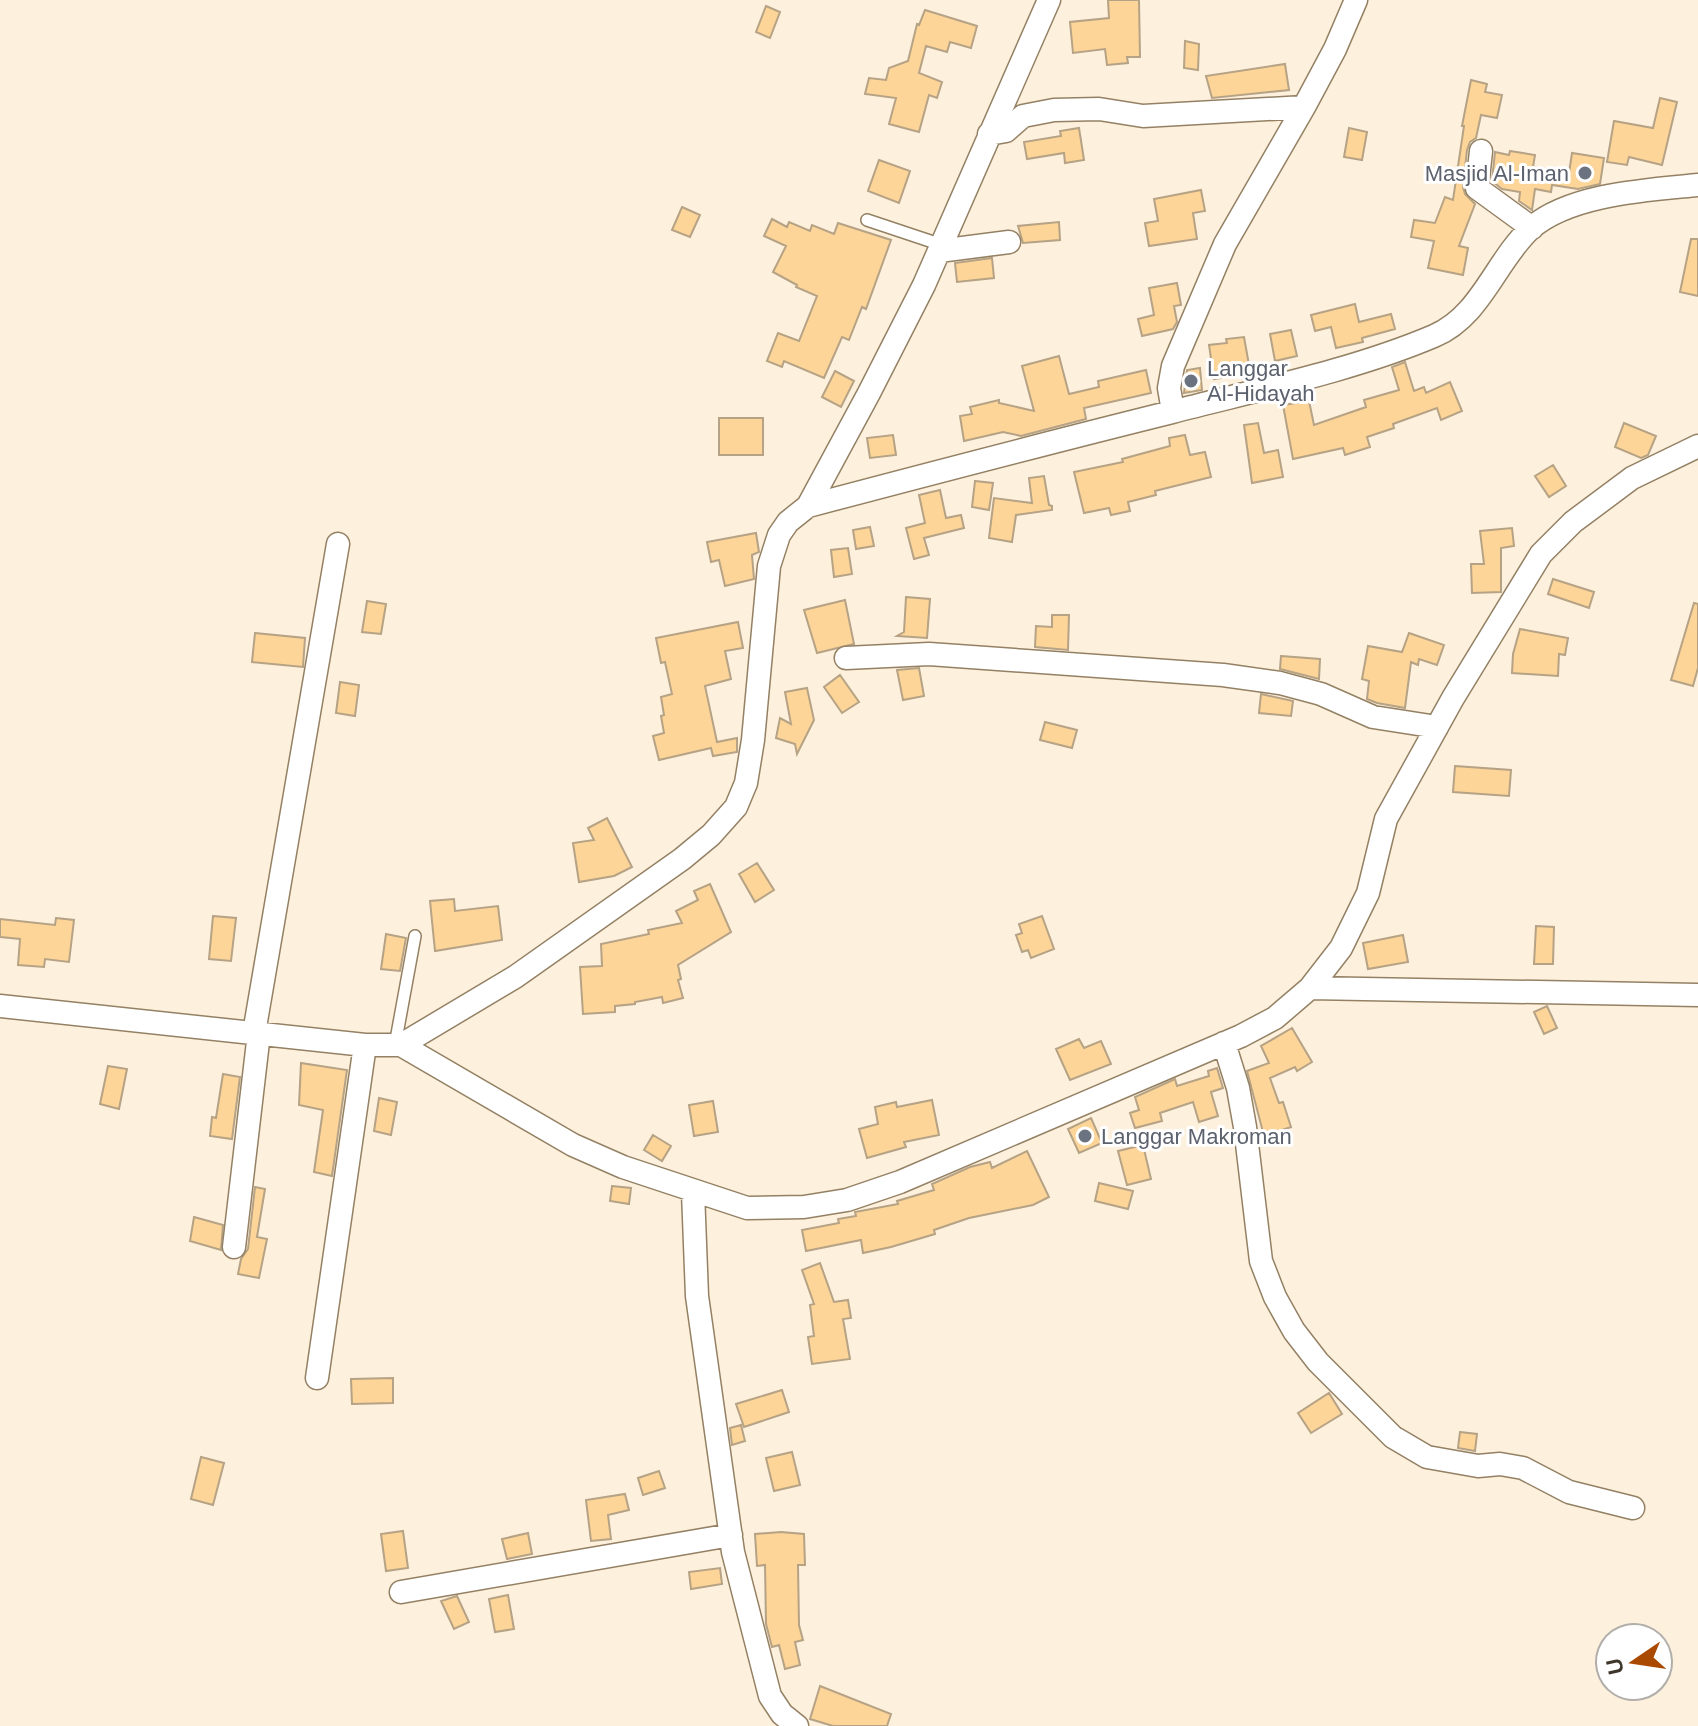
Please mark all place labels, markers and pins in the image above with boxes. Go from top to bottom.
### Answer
place label: Masjid Al-Iman [1425,161,1569,186]
marker: Masjid Al-Iman [1576,164,1594,182]
place label: Langgar Al-Hidayah [1207,356,1315,406]
marker: Langgar Al-Hidayah [1182,372,1200,390]
place label: Langgar Makroman [1101,1124,1292,1149]
marker: Langgar Makroman [1076,1127,1094,1145]

